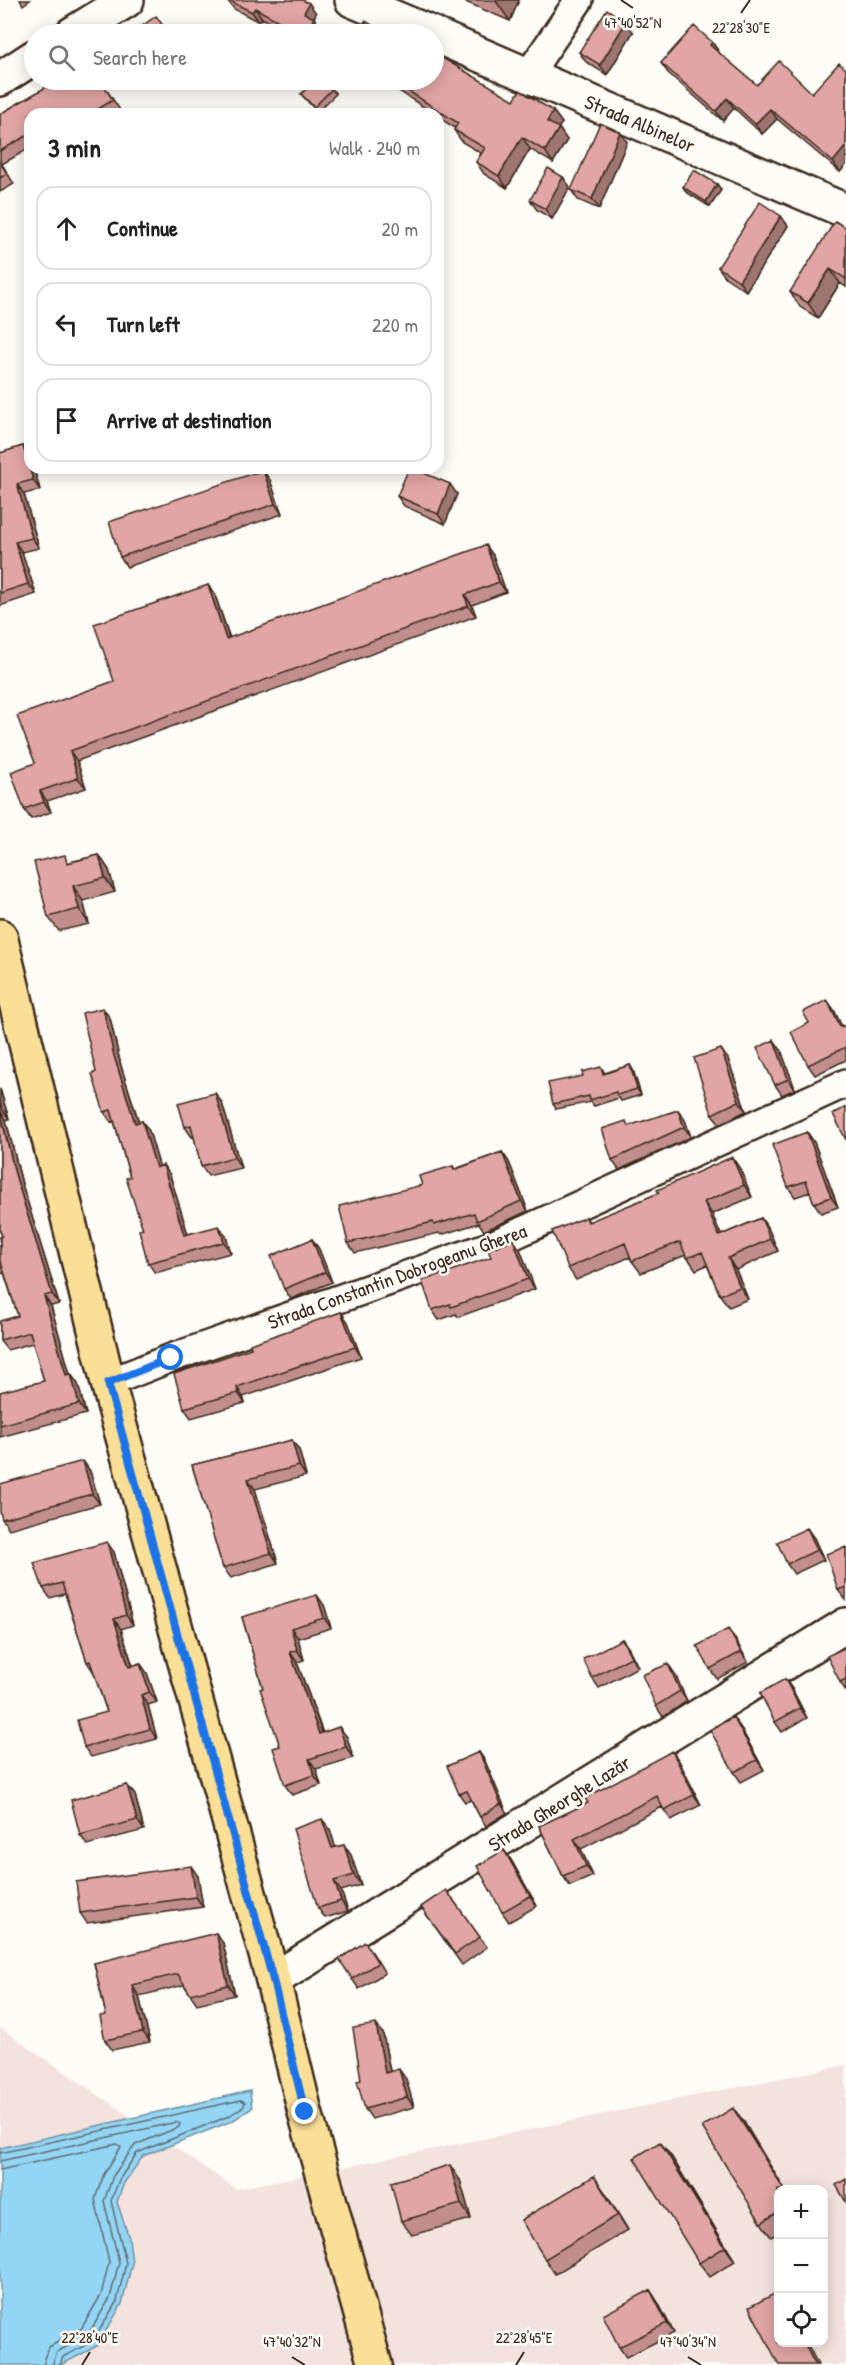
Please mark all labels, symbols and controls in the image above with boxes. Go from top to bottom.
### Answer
text: 47°40'52"N [604,12,662,33]
text: 22°28'30"E [712,17,770,38]
search box [24,24,444,90]
icon: search [45,41,78,74]
text: Search here [93,42,187,72]
street label: Strada Albinelor [581,88,700,159]
text: 3 min [48,130,101,165]
text: Walk · 240 m [329,134,420,161]
icon: ahead [50,212,83,245]
text: Continue [107,213,178,243]
text: 20 m [381,215,418,242]
icon: left [50,308,83,341]
text: Turn left [107,309,180,339]
text: 220 m [372,311,418,338]
icon: arrive [50,404,83,437]
text: Arrive at destination [107,405,272,435]
street label: Strada Constantin Dobrogeanu Gherea [264,1216,530,1335]
route start [157,1344,183,1370]
street label: Strada Gheorghe Lazăr [483,1748,635,1858]
route end [291,2098,317,2124]
map controls [774,2185,828,2347]
button: + [774,2185,828,2239]
button: − [774,2239,828,2293]
button: locate [774,2293,828,2347]
text: 22°28'40"E [61,2327,119,2348]
text: 22°28'45"E [496,2327,553,2348]
text: 47°40'32"N [263,2331,321,2352]
text: 47°40'34"N [660,2331,716,2352]

